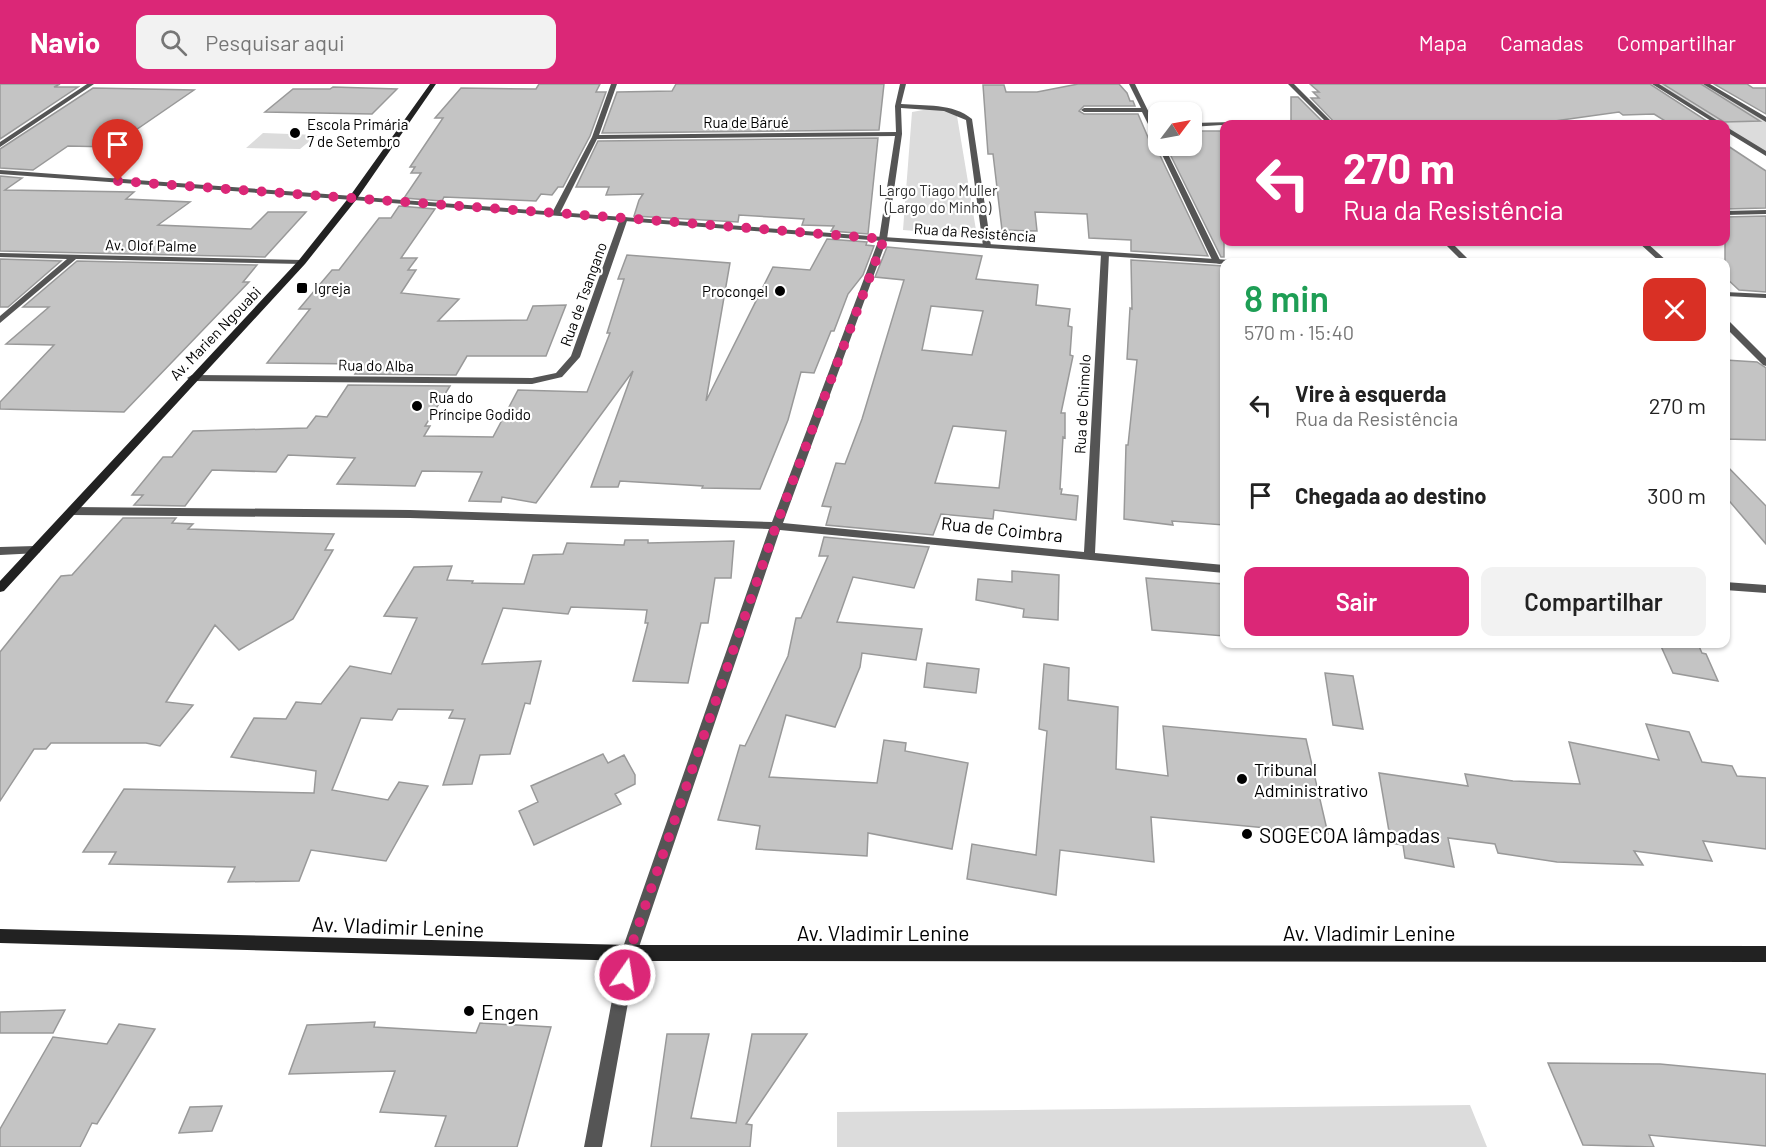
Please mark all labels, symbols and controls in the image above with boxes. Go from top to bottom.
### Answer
search box [136,15,556,69]
text: Navio [30,25,100,59]
icon: search [157,26,190,59]
text: Pesquisar aqui [205,29,345,55]
text: Mapa [1419,30,1467,55]
text: Camadas [1500,30,1584,55]
text: Compartilhar [1617,30,1736,55]
north arrow [1148,102,1202,156]
map controls [1148,102,1202,156]
street label: Rua de Bárué [703,113,789,131]
place label: Escola Primária 7 de Setembro [307,115,409,150]
pin [92,119,143,181]
marker: Escola Primária 7 de Setembro [288,126,302,140]
icon: arrive [101,128,134,161]
text: 270 m [1343,142,1455,192]
icon: left [1244,144,1322,222]
park label: Largo Tiago Muller (Largo do Minho) [879,181,998,216]
text: Rua da Resistência [1343,193,1563,225]
street label: Rua da Resistência [913,219,1037,245]
street label: Av. Olof Palme [105,235,197,255]
street label: Rua de Tsangano [556,239,610,349]
text: 8 min [1244,276,1329,319]
button: close [1643,278,1706,341]
place label: Igreja [314,279,351,297]
marker: Igreja [295,281,309,295]
street label: Av. Marien Ngouabi [166,282,264,384]
place label: Procongel [702,282,768,300]
marker: Procongel [773,284,787,298]
text: 570 m · 15:40 [1244,320,1354,344]
street label: Rua de Chimolo [1070,354,1094,454]
street label: Rua do Alba [338,355,414,375]
text: Vire à esquerda [1295,380,1446,406]
place label: Rua do Príncipe Godido [429,388,531,423]
icon: left [1244,389,1277,422]
text: 270 m [1649,392,1706,418]
marker: Rua do Príncipe Godido [410,399,424,413]
text: Rua da Resistência [1295,406,1458,430]
icon: arrive [1244,479,1277,512]
text: Chegada ao destino [1295,482,1486,508]
text: 300 m [1647,482,1706,508]
street label: Rua de Coimbra [940,512,1064,546]
button: Sair [1244,567,1469,636]
button: Compartilhar [1481,567,1706,636]
place label: Tribunal Administrativo [1254,758,1368,801]
marker: Tribunal Administrativo [1235,772,1249,786]
place label: SOGECOA lâmpadas [1259,822,1440,847]
marker: SOGECOA lâmpadas [1240,827,1254,841]
street label: Av. Vladimir Lenine [311,910,485,942]
street label: Av. Vladimir Lenine [797,920,969,945]
street label: Av. Vladimir Lenine [1283,920,1455,945]
position arrow [593,943,657,1007]
place label: Engen [481,999,539,1024]
marker: Engen [462,1004,476,1018]

